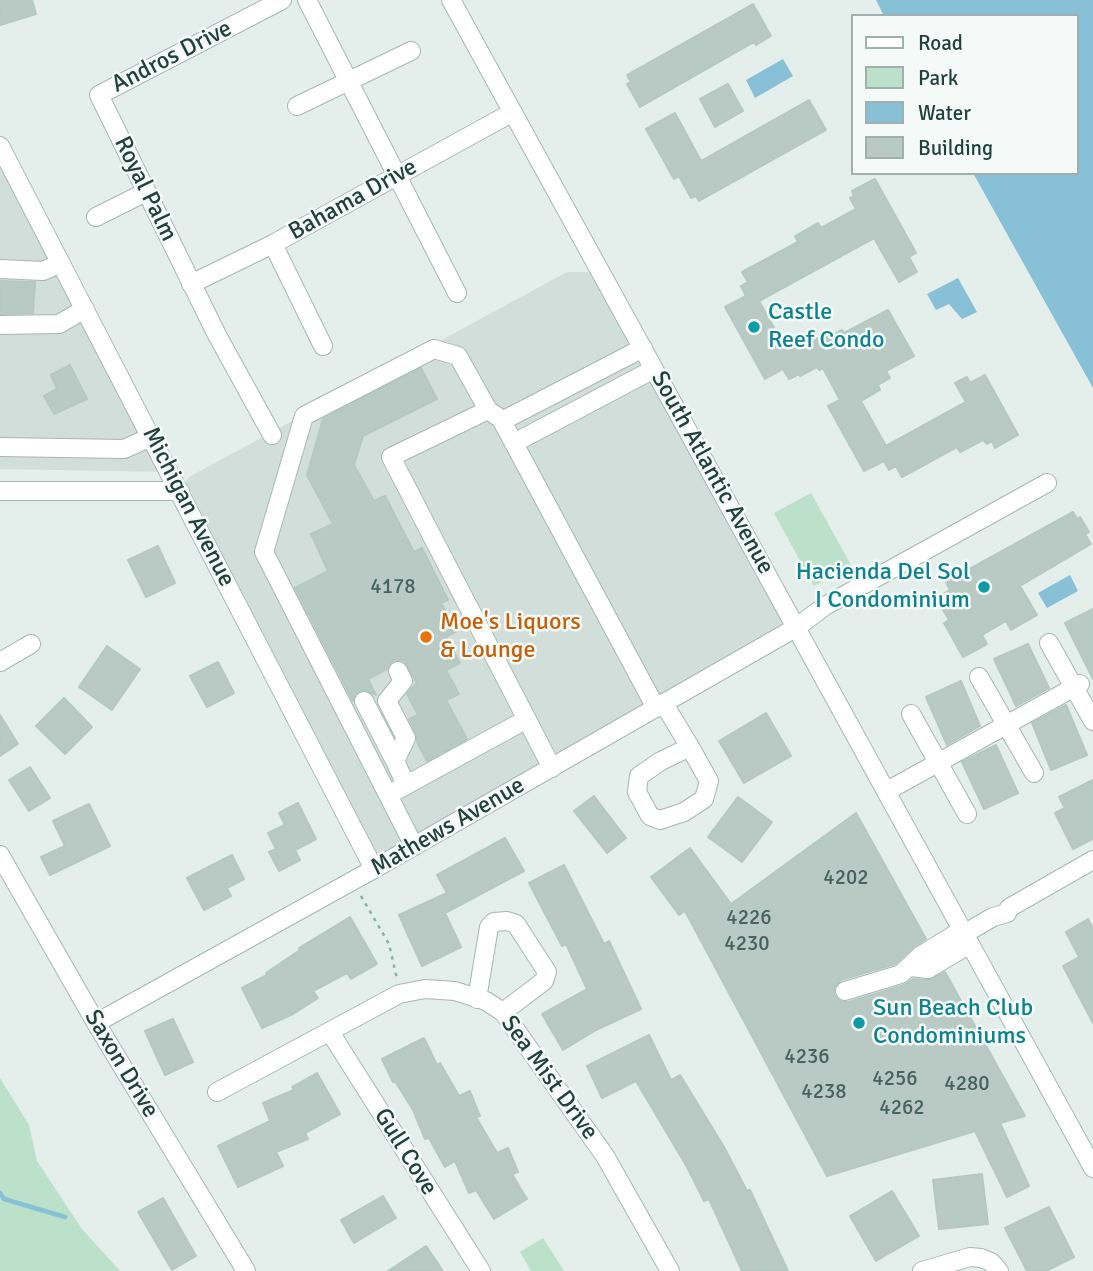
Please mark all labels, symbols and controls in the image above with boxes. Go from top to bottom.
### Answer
street label: Andros Drive [107,14,237,100]
legend [852,14,1079,175]
text: Road [918,30,963,56]
text: Park [918,65,958,91]
text: Water [918,100,971,126]
street label: Royal Palm [107,132,183,246]
text: Building [918,135,993,161]
street label: Bahama Drive [284,153,422,247]
place label: Castle Reef Condo [768,299,885,355]
marker: Castle Reef Condo [746,319,762,335]
street label: South Atlantic Avenue [644,367,780,579]
street label: Michigan Avenue [135,422,241,592]
place label: Hacienda Del Sol I Condominium [796,559,970,615]
house number: 4178 [370,574,416,600]
marker: Hacienda Del Sol I Condominium [976,579,992,595]
place label: Moe's Liquors & Lounge [440,609,581,665]
marker: Moe's Liquors & Lounge [418,629,434,645]
street label: Mathews Avenue [366,771,530,883]
house number: 4202 [823,865,869,891]
house number: 4226 [726,905,772,931]
house number: 4230 [724,931,770,957]
place label: Sun Beach Club Condominiums [873,995,1033,1051]
street label: Saxon Drive [78,1005,164,1123]
street label: Sea Mist Drive [494,1010,604,1146]
marker: Sun Beach Club Condominiums [851,1015,867,1031]
house number: 4236 [784,1044,830,1070]
house number: 4256 [872,1066,918,1092]
house number: 4280 [944,1071,990,1097]
house number: 4238 [801,1079,847,1105]
house number: 4262 [879,1095,925,1121]
street label: Gull Cove [367,1103,443,1201]

